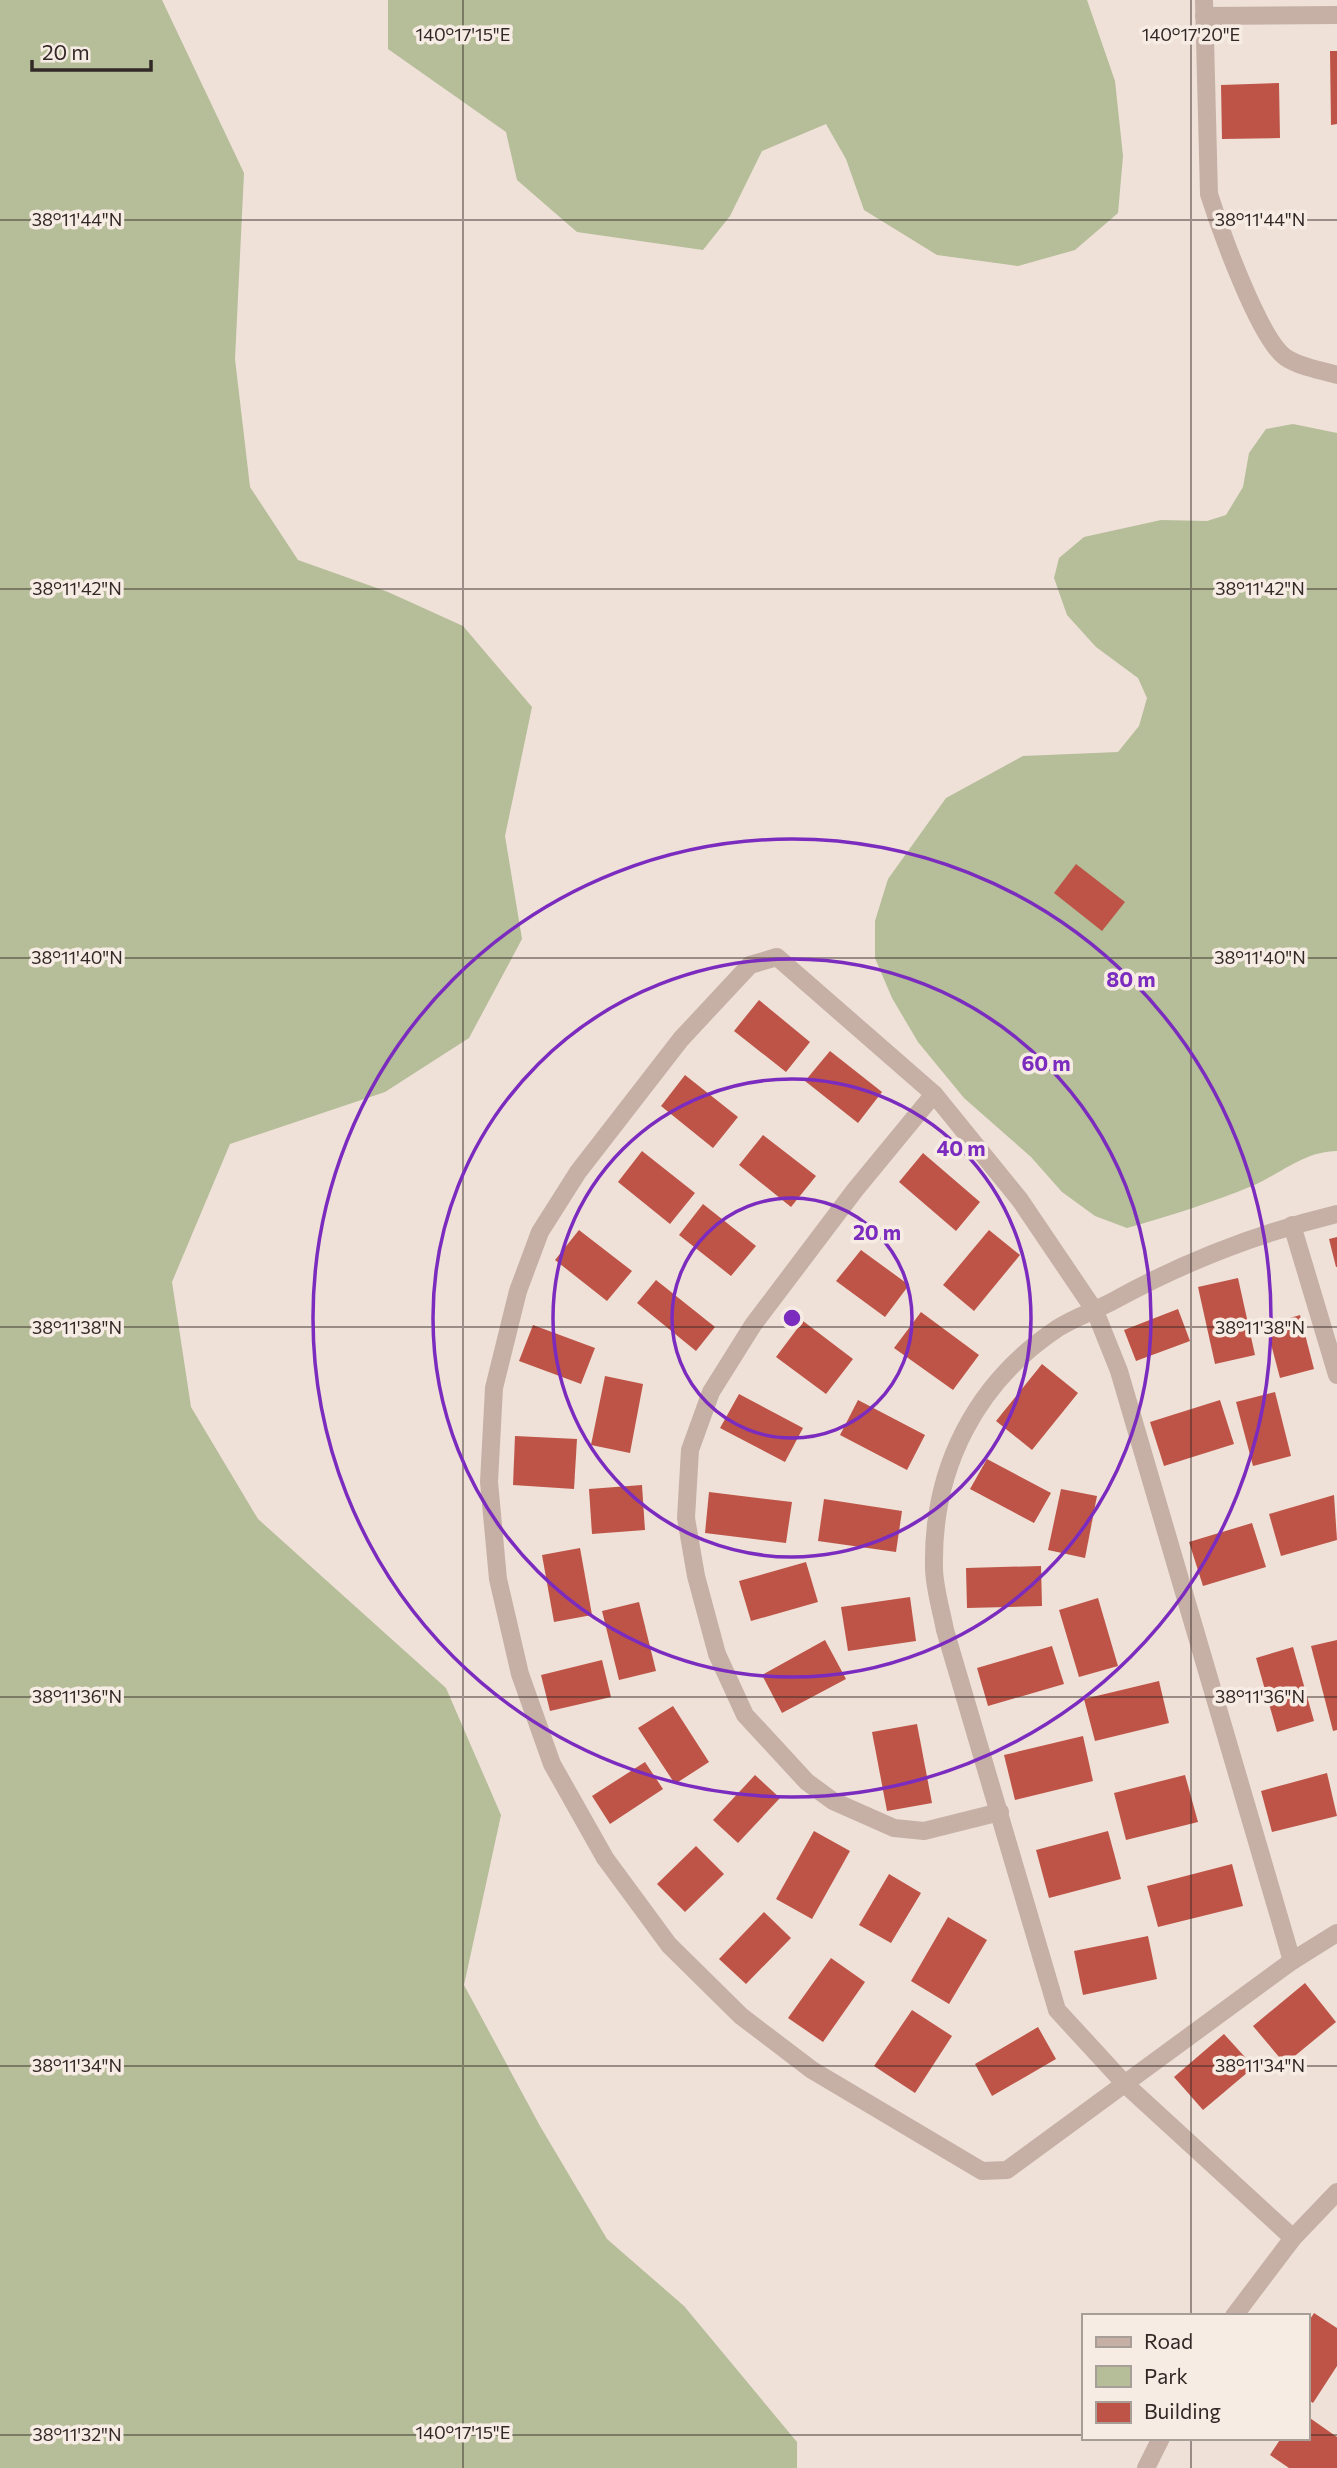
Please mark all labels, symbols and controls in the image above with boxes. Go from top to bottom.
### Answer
text: 140°17'15"E [416,23,510,45]
text: 140°17'20"E [1142,23,1240,45]
scale bar [32,28,150,72]
text: 20 m [42,39,90,64]
text: 38°11'44"N [32,208,122,230]
text: 38°11'44"N [1215,208,1305,230]
text: 38°11'42"N [32,577,122,599]
text: 38°11'42"N [1215,577,1305,599]
text: 38°11'40"N [31,946,123,968]
text: 38°11'40"N [1214,946,1306,968]
text: 80 m [1106,966,1156,991]
text: 60 m [1021,1050,1071,1075]
text: 40 m [936,1135,986,1160]
text: 20 m [853,1219,901,1244]
centre of rings [780,1306,804,1330]
text: 38°11'38"N [32,1316,122,1338]
text: 38°11'38"N [1215,1316,1305,1338]
text: 38°11'36"N [32,1685,122,1707]
text: 38°11'36"N [1215,1685,1305,1707]
text: 38°11'34"N [32,2054,122,2076]
text: 38°11'34"N [1215,2054,1305,2076]
legend [1082,2314,1309,2440]
text: Road [1144,2328,1193,2353]
text: Park [1144,2363,1188,2388]
text: Building [1144,2398,1221,2423]
text: 140°17'15"E [416,2421,510,2443]
text: 38°11'32"N [32,2423,122,2445]

